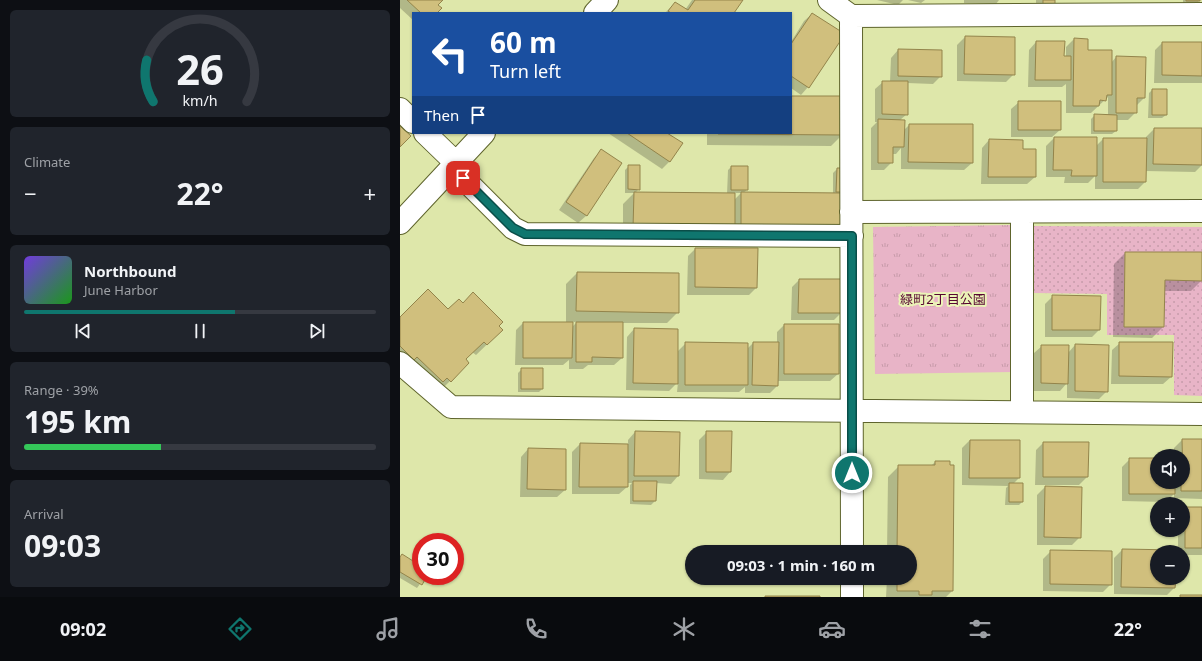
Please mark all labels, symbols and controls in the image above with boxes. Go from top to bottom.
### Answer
text: 60 m [490,23,557,61]
icon: left [424,28,476,80]
text: 26 [176,41,224,97]
text: Turn left [490,59,561,83]
text: km/h [182,90,218,109]
icon: arrive [467,104,489,126]
text: Then [424,105,459,125]
text: Climate [24,153,70,171]
pin [446,161,480,195]
icon: arrive [452,167,474,189]
text: 22° [176,173,224,214]
text: − [24,178,37,208]
text: + [363,178,376,208]
text: Northbound [84,261,176,281]
text: June Harbor [84,281,158,299]
park label: 緑町2丁目公園 [900,290,986,308]
icon: previous [72,320,94,342]
icon: pause [189,320,211,342]
icon: next [306,320,328,342]
text: Range · 39% [24,381,99,399]
text: 195 km [24,401,131,442]
map controls [1150,449,1190,585]
button: sound [1150,449,1190,489]
position arrow [831,452,873,494]
button: + [1150,497,1190,537]
text: Arrival [24,505,64,523]
text: 09:03 [24,525,101,566]
speed limit sign: 30 [412,533,464,585]
button: − [1150,545,1190,585]
text: 09:03 · 1 min · 160 m [727,555,875,575]
icon: directions [226,615,254,643]
icon: music [374,615,402,643]
icon: phone [522,615,550,643]
icon: climate [670,615,698,643]
icon: car [818,615,846,643]
icon: filters [966,615,994,643]
text: 09:02 [60,617,106,641]
text: 22° [1114,617,1142,641]

